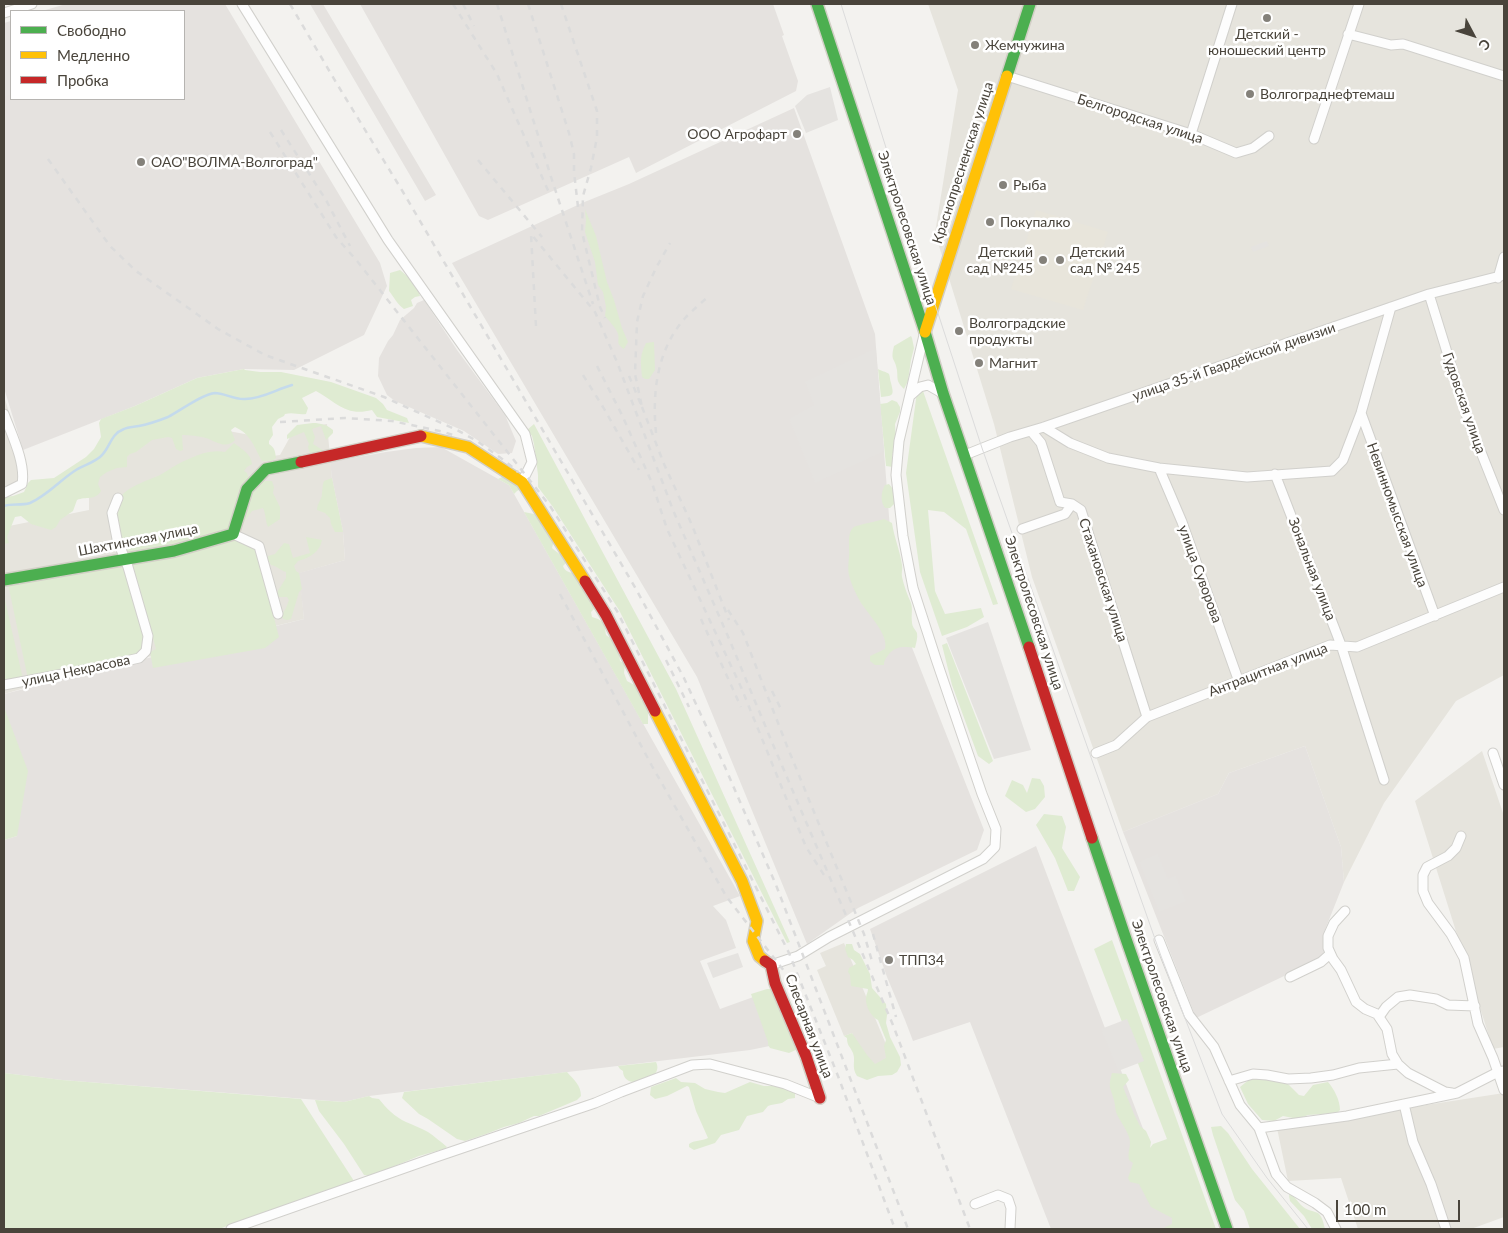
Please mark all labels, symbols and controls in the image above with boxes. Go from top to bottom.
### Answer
legend [10,10,185,100]
north arrow [1448,10,1498,60]
marker: Детский - юношеский центр [1261,12,1273,24]
text: Свободно [57,21,126,39]
place label: Детский - юношеский центр [1208,26,1326,58]
text: С [1475,36,1494,54]
place label: Жемчужина [985,37,1065,53]
marker: Жемчужина [969,39,981,51]
text: Медленно [57,46,130,64]
text: Пробка [57,71,109,89]
street label: Краснопресненская улица [929,80,997,246]
place label: Волгограднефтемаш [1260,86,1395,102]
marker: Волгограднефтемаш [1244,88,1256,100]
street label: Белгородская улица [1075,91,1205,147]
place label: ООО Агрофарт [687,126,787,142]
marker: ООО Агрофарт [791,128,803,140]
street label: Электролесовская улица [874,149,940,307]
place label: ОАО"ВОЛМА-Волгоград" [151,154,318,170]
marker: ОАО"ВОЛМА-Волгоград" [135,156,147,168]
place label: Рыба [1013,177,1047,193]
marker: Рыба [997,179,1009,191]
place label: Покупалко [1000,214,1070,230]
marker: Покупалко [984,216,996,228]
place label: Детский сад №245 [967,244,1033,276]
place label: Детский сад № 245 [1070,244,1140,276]
marker: Детский сад №245 [1037,254,1049,266]
marker: Детский сад № 245 [1054,254,1066,266]
place label: Волгоградские продукты [969,315,1066,348]
street label: улица 35-й Гвардейской дивизии [1130,319,1338,405]
marker: Волгоградские продукты [953,325,965,337]
street label: Гудовская улица [1439,350,1489,456]
place label: Магнит [989,355,1038,371]
marker: Магнит [973,357,985,369]
street label: Невинномысская улица [1363,440,1431,590]
street label: Зональная улица [1285,515,1339,623]
street label: Стахановская улица [1075,516,1131,644]
street label: Шахтинская улица [77,520,199,560]
street label: улица Суворова [1175,523,1225,625]
street label: Электролесовская улица [1001,534,1067,692]
street label: Антрацитная улица [1206,640,1330,700]
street label: улица Некрасова [20,651,132,691]
street label: Электролесовская улица [1128,917,1196,1075]
place label: ТПП34 [899,952,944,968]
marker: ТПП34 [883,954,895,966]
street label: Слесарная улица [781,972,837,1080]
scale bar [1338,1190,1462,1222]
text: 100 m [1344,1200,1386,1218]

